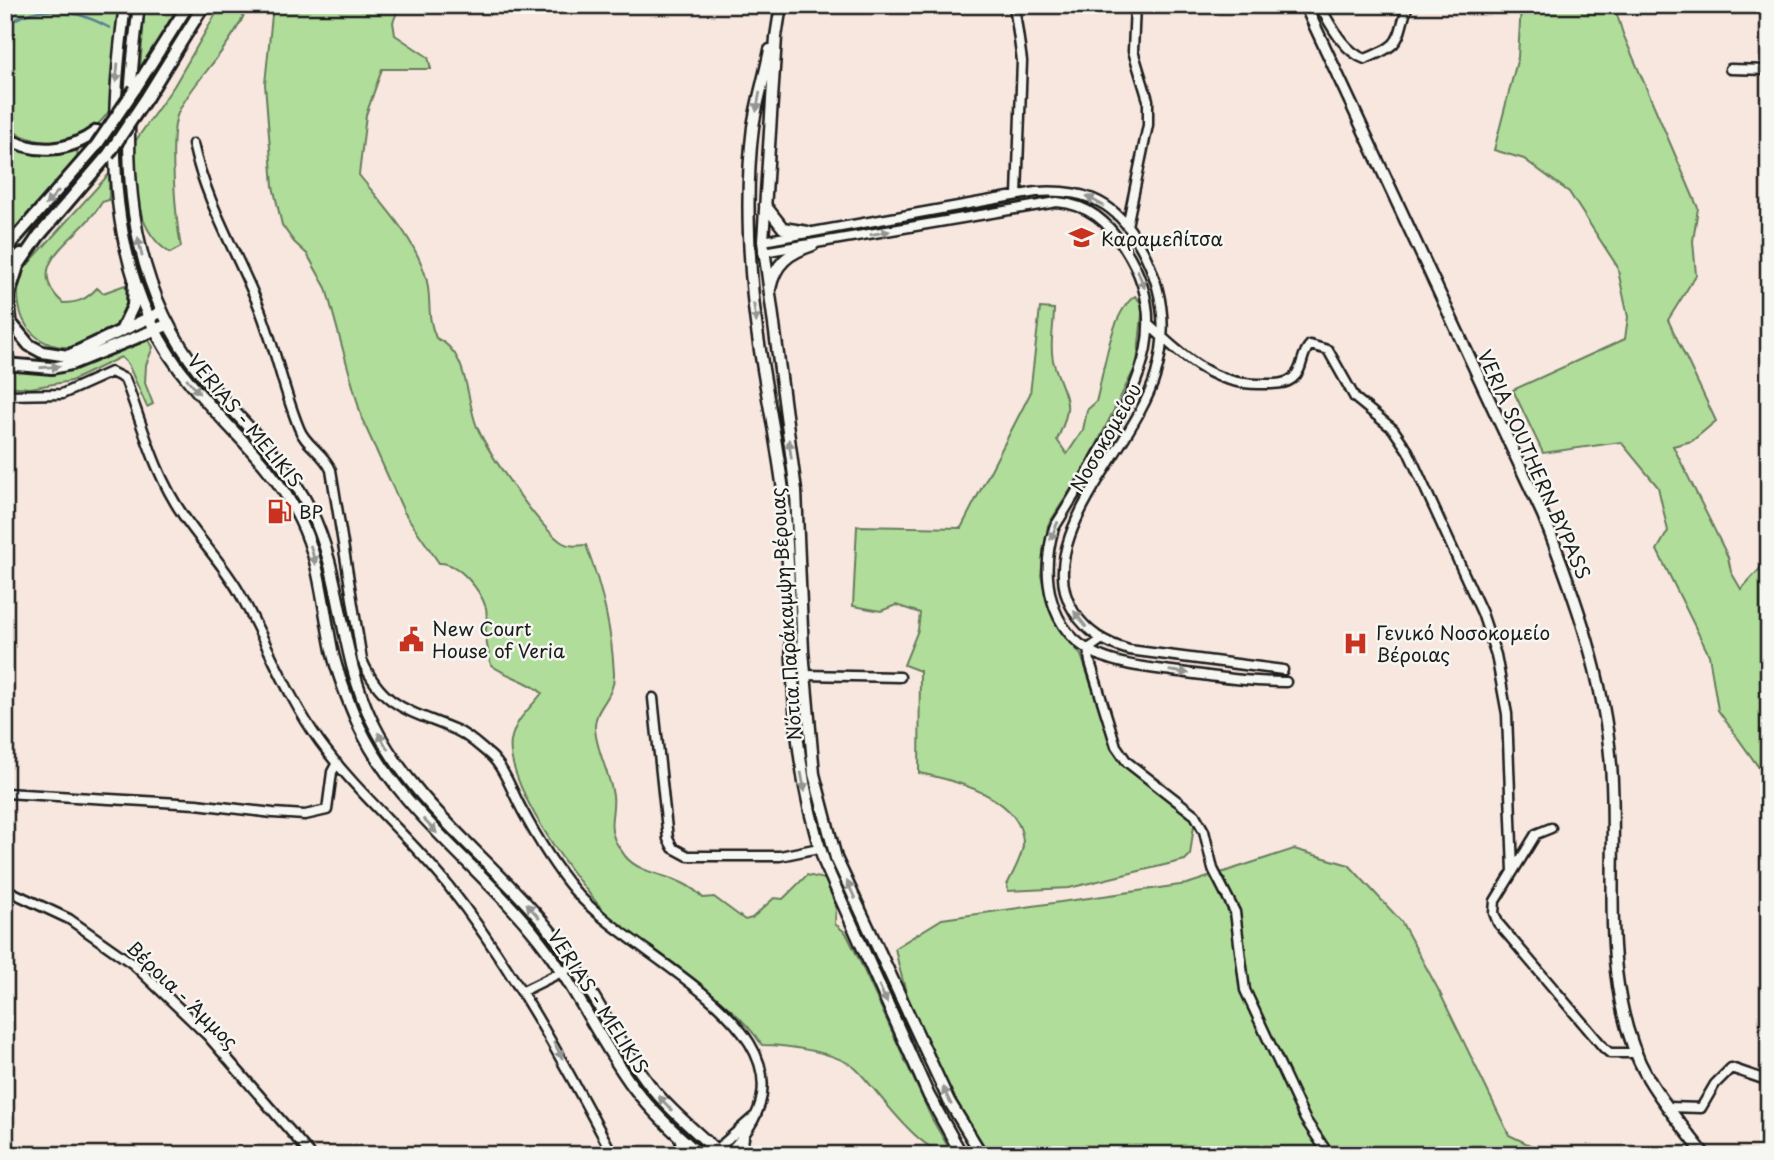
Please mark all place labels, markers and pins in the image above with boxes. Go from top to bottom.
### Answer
school or university icon: Καραμελίτσα [1067,224,1095,252]
place label: Καραμελίτσα [1101,224,1224,252]
fuel station icon: BP [265,497,293,525]
place label: BP [299,497,323,525]
place label: New Court House of Veria [432,614,565,664]
place label: Γενικό Νοσοκομείο Βέροιας [1376,618,1550,668]
public building icon: New Court House of Veria [398,625,426,653]
hospital icon: Γενικό Νοσοκομείο Βέροιας [1342,629,1370,657]

